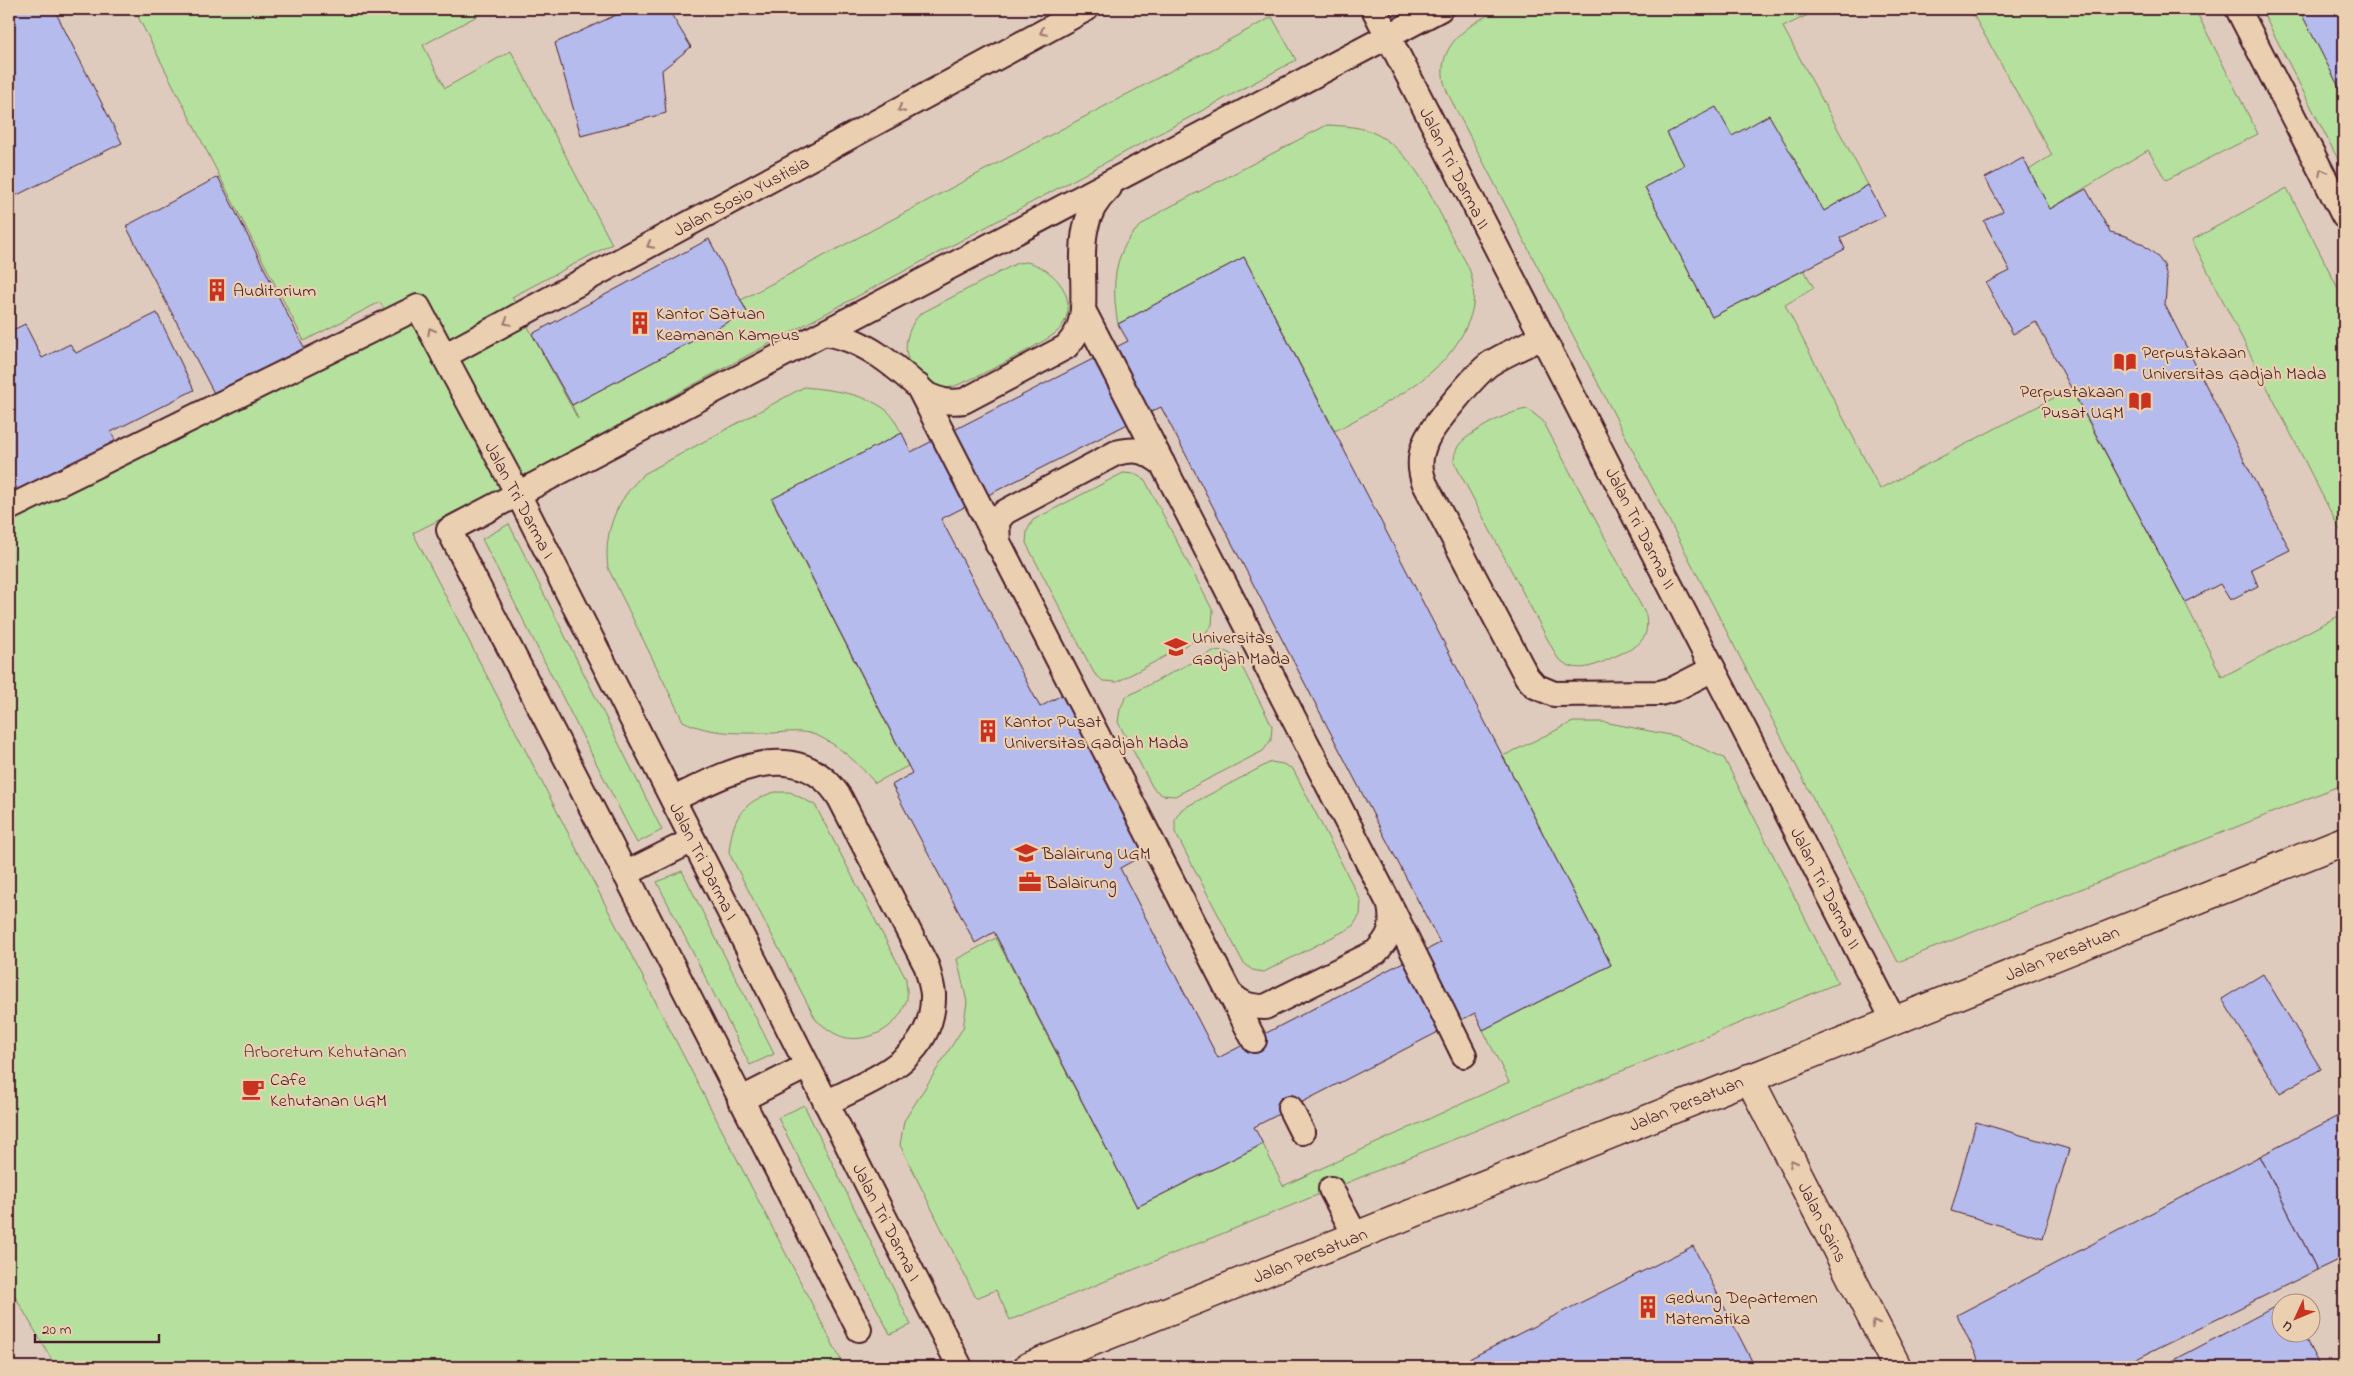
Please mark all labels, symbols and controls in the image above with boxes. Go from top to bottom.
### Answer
one-way arrow [1040,26,1049,36]
one-way arrow [897,103,906,113]
street label: Jalan Tri Darma II [1411,104,1495,234]
street label: Jalan Sosio Yustisia [669,151,815,245]
one-way arrow [2318,169,2328,178]
one-way arrow [646,239,655,249]
building icon: Auditorium [204,277,230,303]
place label: Auditorium [233,279,316,305]
place label: Kantor Satuan Keamanan Kampus [656,302,800,349]
building icon: Kantor Satuan Keamanan Kampus [627,310,653,336]
one-way arrow [503,316,512,326]
one-way arrow [427,328,437,337]
place label: Perpustakaan Universitas Gadjah Mada [2142,341,2326,388]
library icon: Perpustakaan Universitas Gadjah Mada [2112,349,2138,375]
place label: Perpustakaan Pusat UGM [2020,380,2124,427]
library icon: Perpustakaan Pusat UGM [2127,388,2153,414]
street label: Jalan Tri Darma I [476,438,560,564]
street label: Jalan Tri Darma II [1597,464,1681,594]
place label: Universitas Gadjah Mada [1192,626,1290,673]
school or university icon: Universitas Gadjah Mada [1163,634,1189,660]
place label: Kantor Pusat Universitas Gadjah Mada [1004,710,1188,757]
building icon: Kantor Pusat Universitas Gadjah Mada [975,718,1001,744]
street label: Jalan Tri Darma I [661,798,743,925]
street label: Jalan Tri Darma II [1782,824,1866,954]
school or university icon: Balairung UGM [1013,840,1039,866]
place label: Balairung UGM [1041,842,1151,869]
office icon: Balairung [1017,869,1043,895]
place label: Balairung [1045,871,1117,898]
street label: Jalan Persatuan [2002,920,2124,990]
park label: Arboretum Kehutanan [244,1040,406,1066]
place label: Cafe Kehutanan UGM [270,1068,387,1115]
street label: Jalan Persatuan [1626,1070,1748,1140]
cafe icon: Cafe Kehutanan UGM [240,1076,266,1102]
street label: Jalan Tri Darma I [844,1159,926,1286]
one-way arrow [1789,1160,1799,1169]
street label: Jalan Sains [1790,1178,1853,1268]
street label: Jalan Persatuan [1250,1222,1372,1292]
place label: Gedung Departemen Matematika [1665,1286,1818,1333]
building icon: Gedung Departemen Matematika [1635,1294,1661,1320]
north arrow [2270,1294,2320,1344]
scale bar [35,1311,159,1343]
text: U [2277,1315,2298,1336]
text: 20 m [42,1319,72,1341]
one-way arrow [1871,1320,1881,1329]

